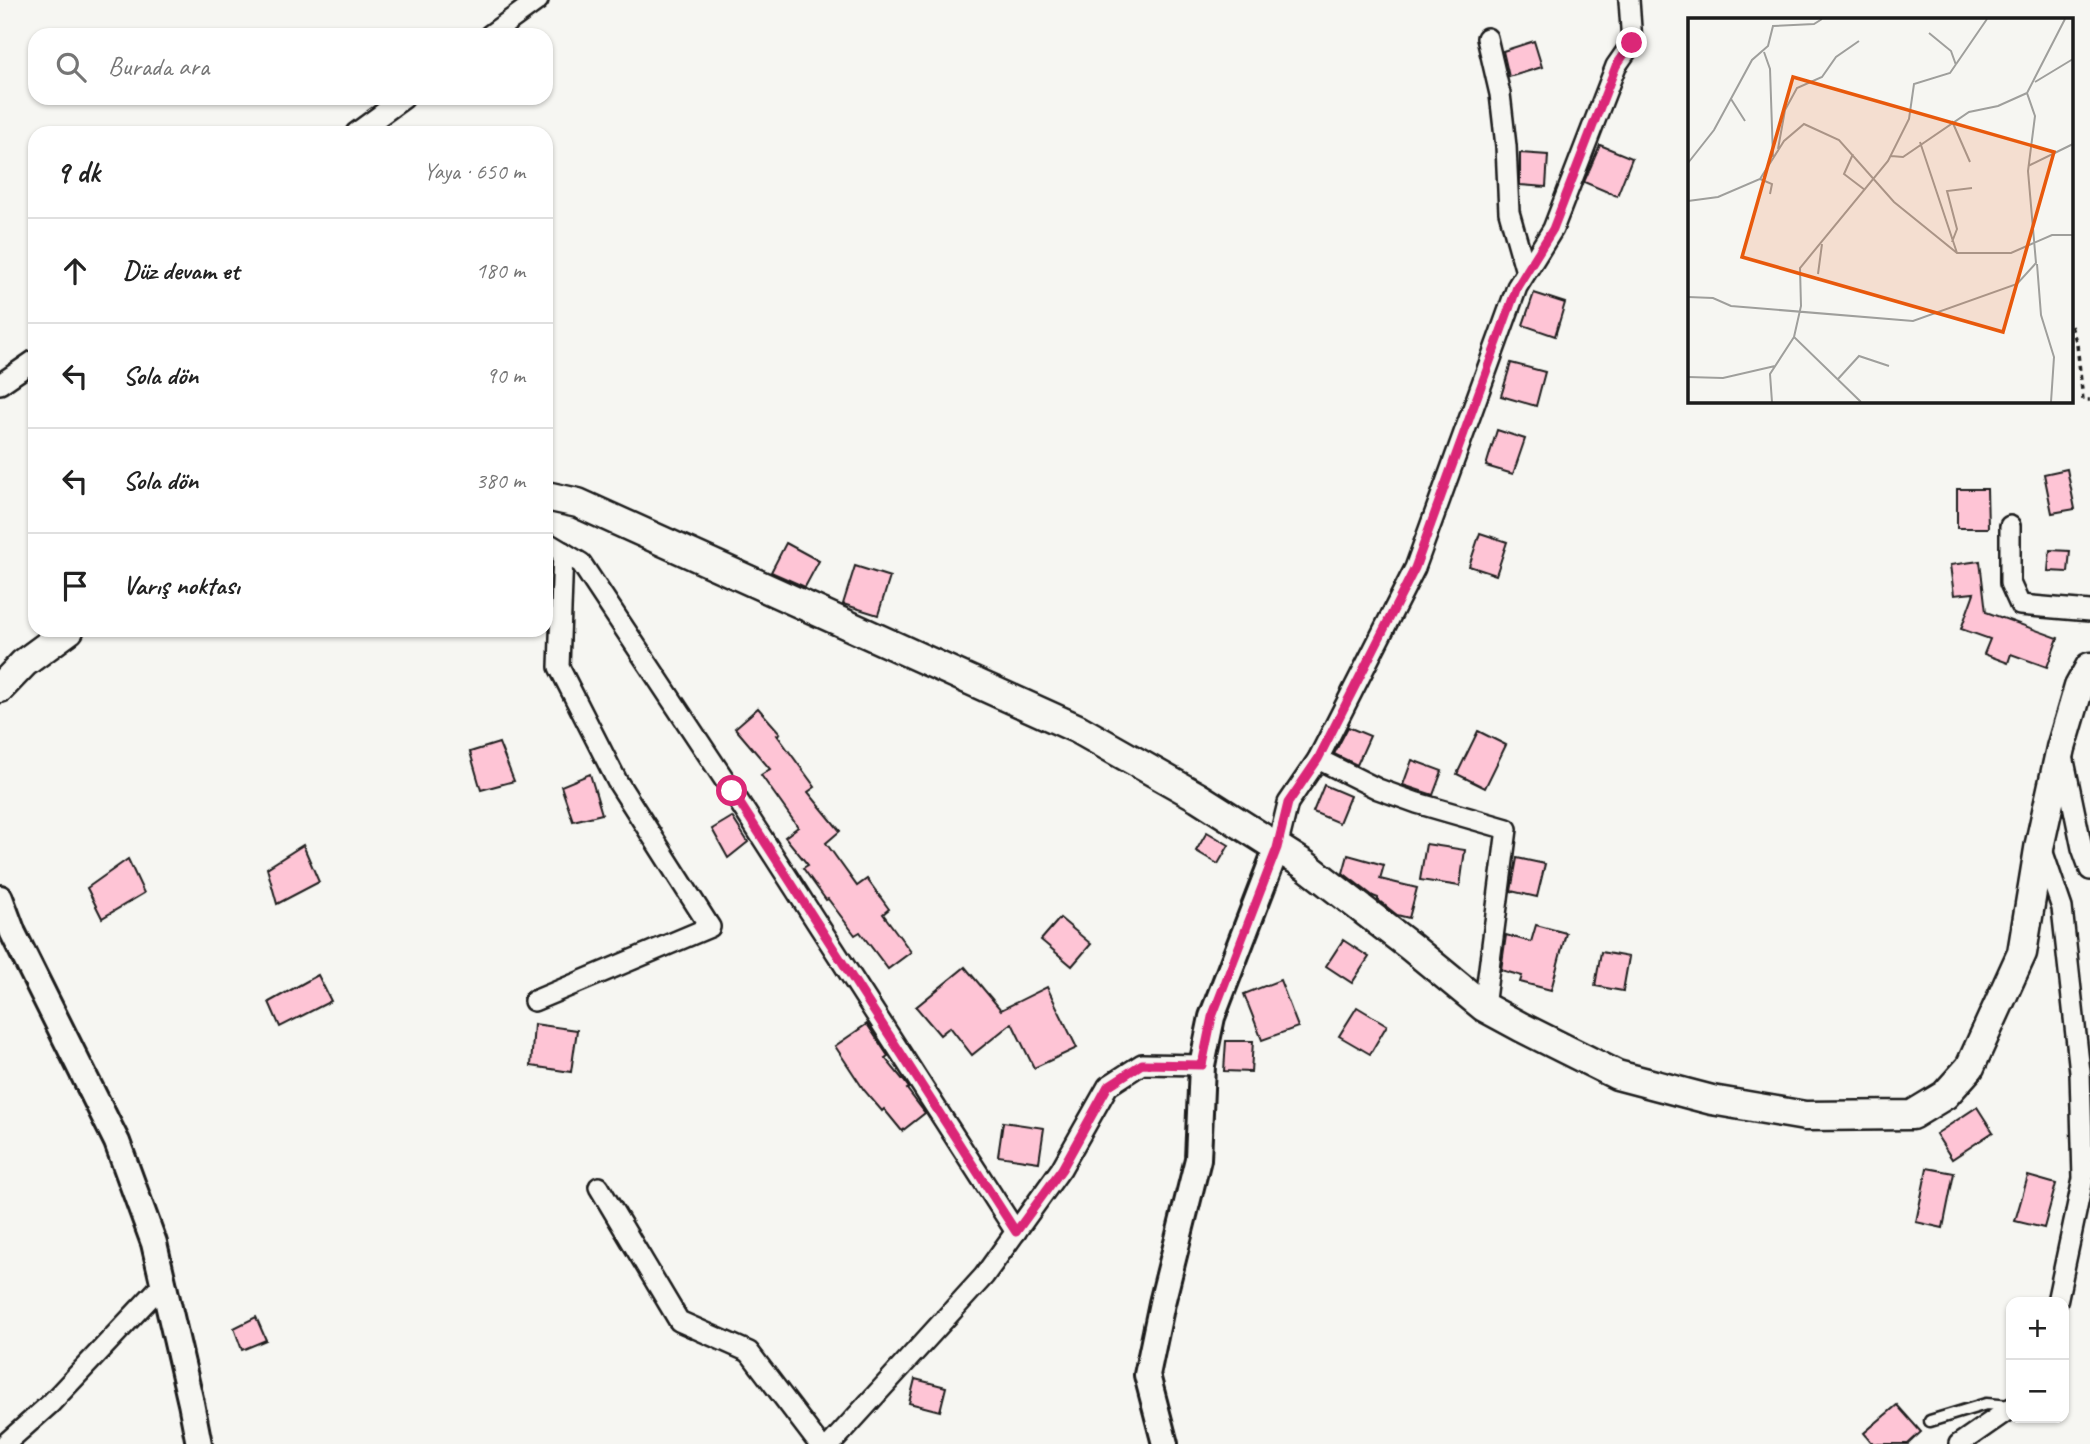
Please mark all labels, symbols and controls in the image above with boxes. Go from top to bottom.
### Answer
inset map [1688,18,2072,402]
route end [1616,27,1647,58]
search box [28,28,553,105]
icon: search [52,48,90,86]
text: Burada ara [108,50,209,83]
text: 9 dk [56,153,100,191]
text: Yaya · 650 m [423,157,525,186]
icon: ahead [56,252,94,290]
text: Düz devam et [123,254,239,287]
text: 180 m [476,256,525,285]
icon: left [56,357,94,395]
text: Sola dön [123,359,198,392]
text: 90 m [486,361,525,390]
icon: left [56,462,94,500]
text: Sola dön [123,464,198,497]
text: 380 m [476,466,525,495]
icon: arrive [56,567,94,605]
text: Varış noktası [123,569,240,602]
route start [716,775,747,806]
map controls [2006,1297,2069,1423]
button: + [2006,1297,2069,1360]
button: − [2006,1360,2069,1423]

